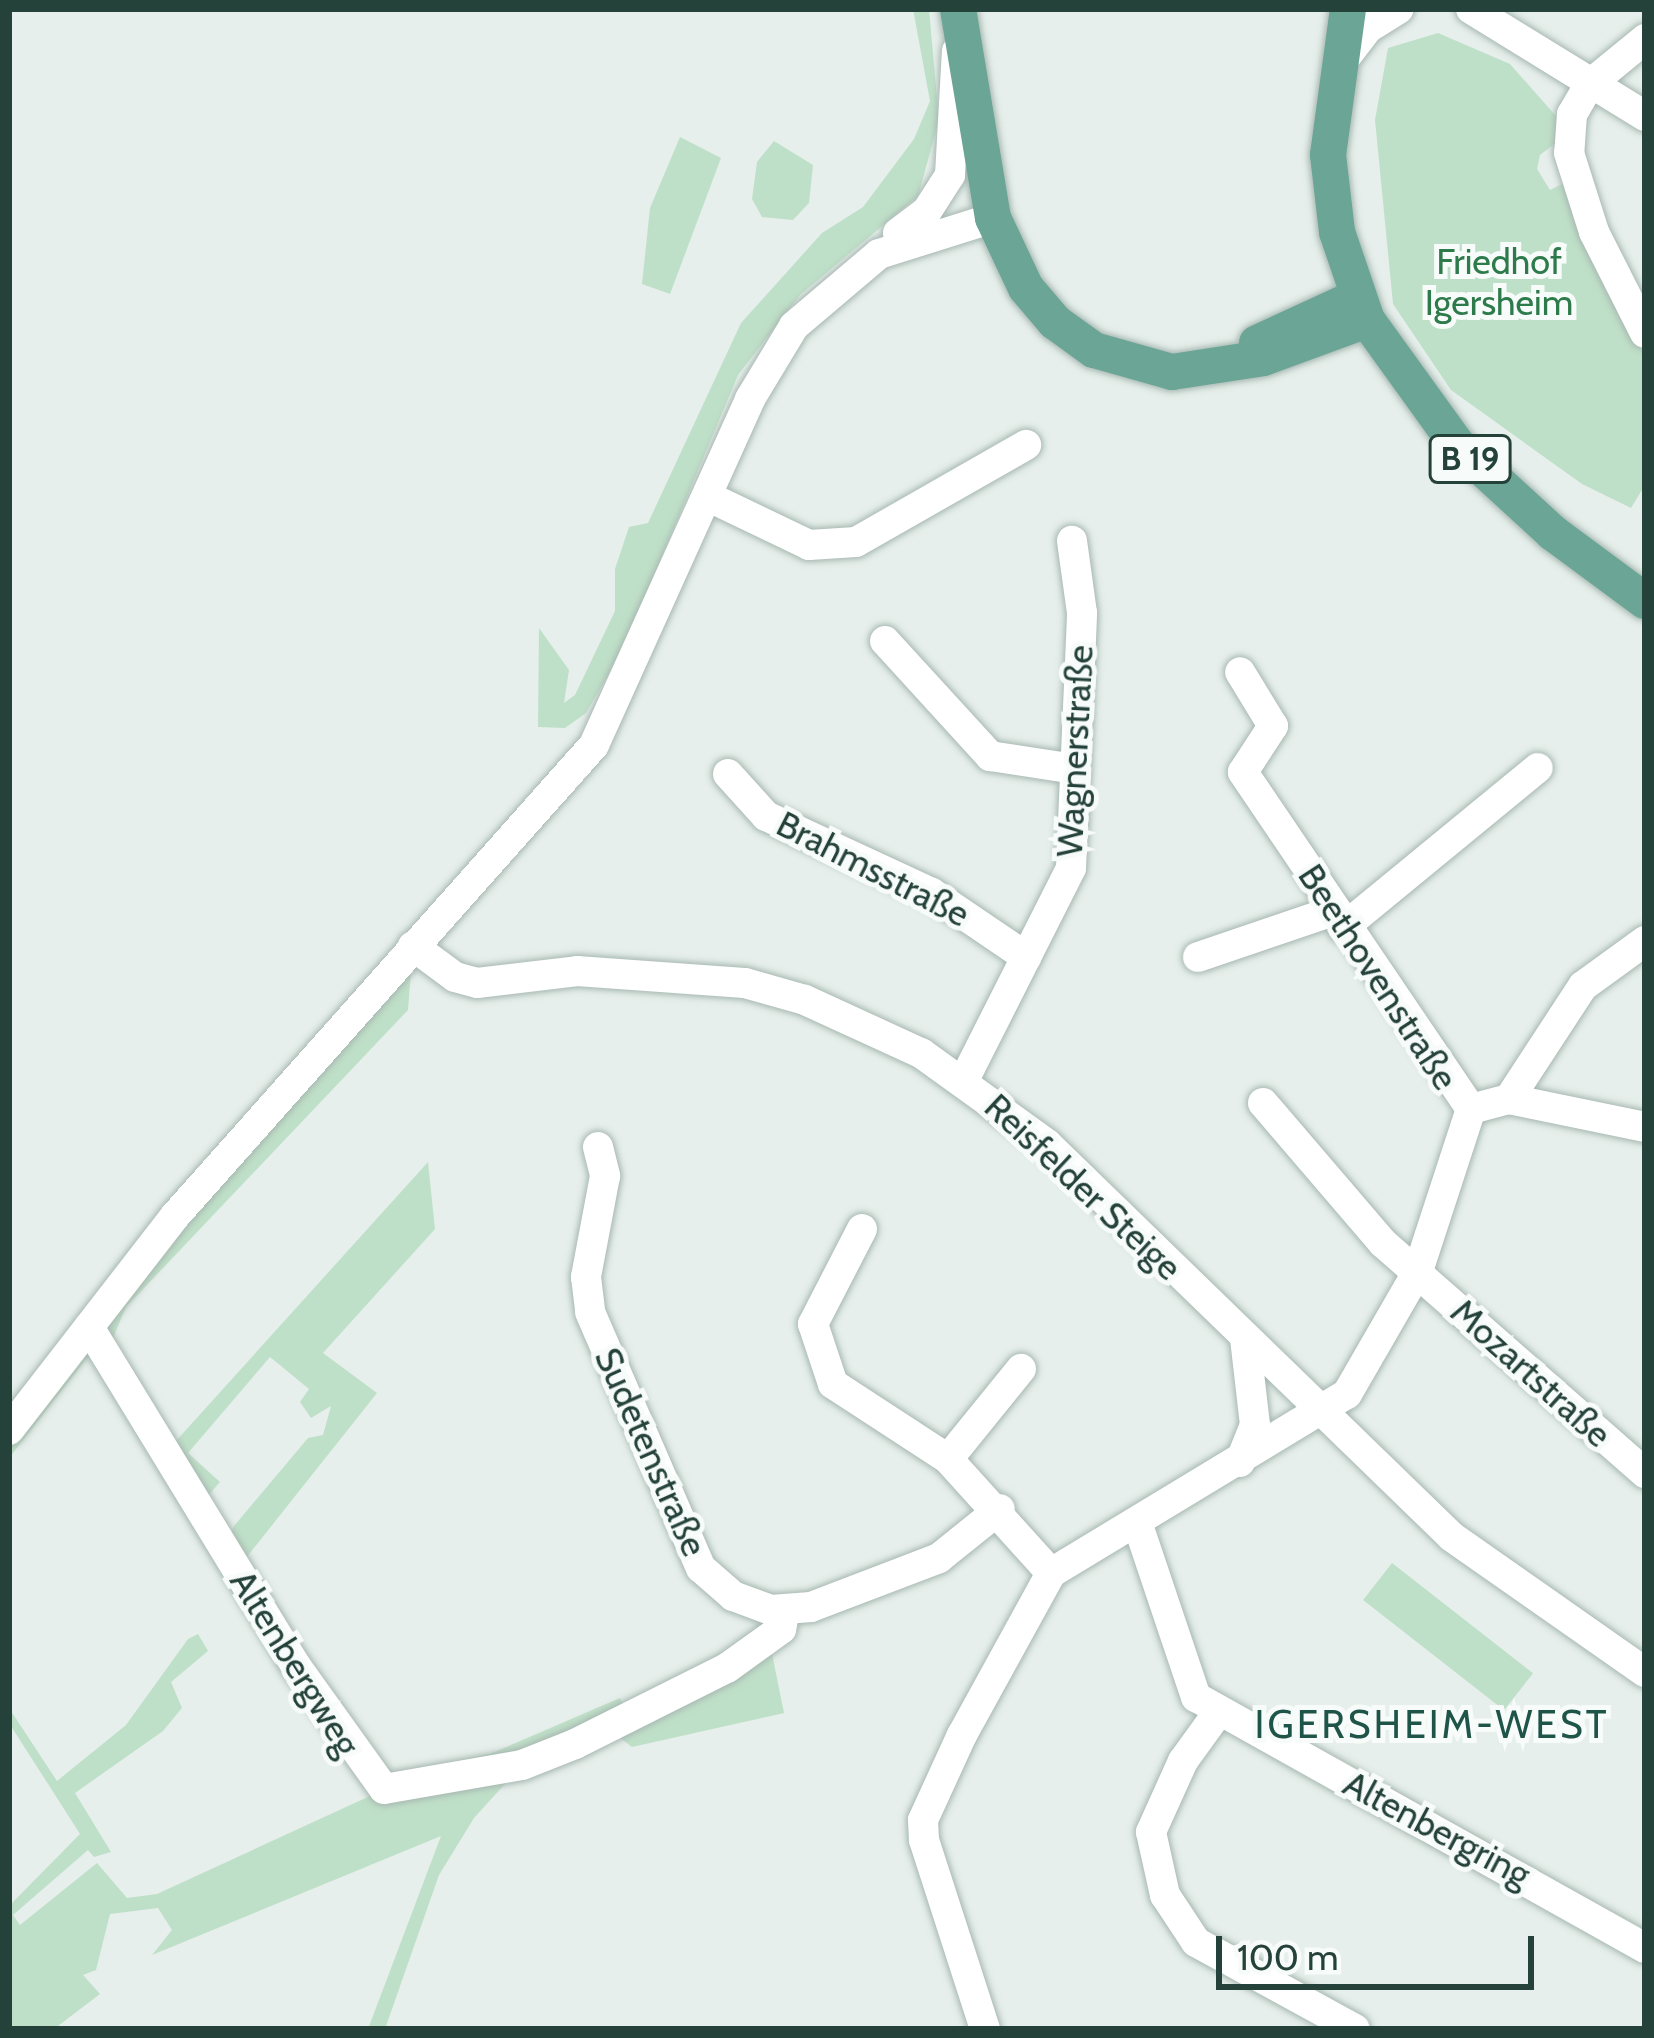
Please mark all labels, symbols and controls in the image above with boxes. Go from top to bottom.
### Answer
park label: Friedhof Igersheim [1425,239,1573,324]
road number: B 19 [1428,432,1512,486]
street label: Wagnerstraße [1048,644,1102,858]
street label: Brahmsstraße [770,802,976,936]
street label: Beethovenstraße [1289,856,1467,1098]
street label: Reisfelder Steige [976,1085,1190,1289]
street label: Mozartstraße [1442,1290,1620,1456]
street label: Sudetenstraße [586,1341,716,1563]
street label: Altenbergweg [221,1562,369,1764]
district label: IGERSHEIM-WEST [1255,1701,1609,1747]
street label: Altenbergring [1336,1762,1538,1896]
scale bar [1222,1912,1540,1986]
text: 100 m [1237,1935,1339,1979]

